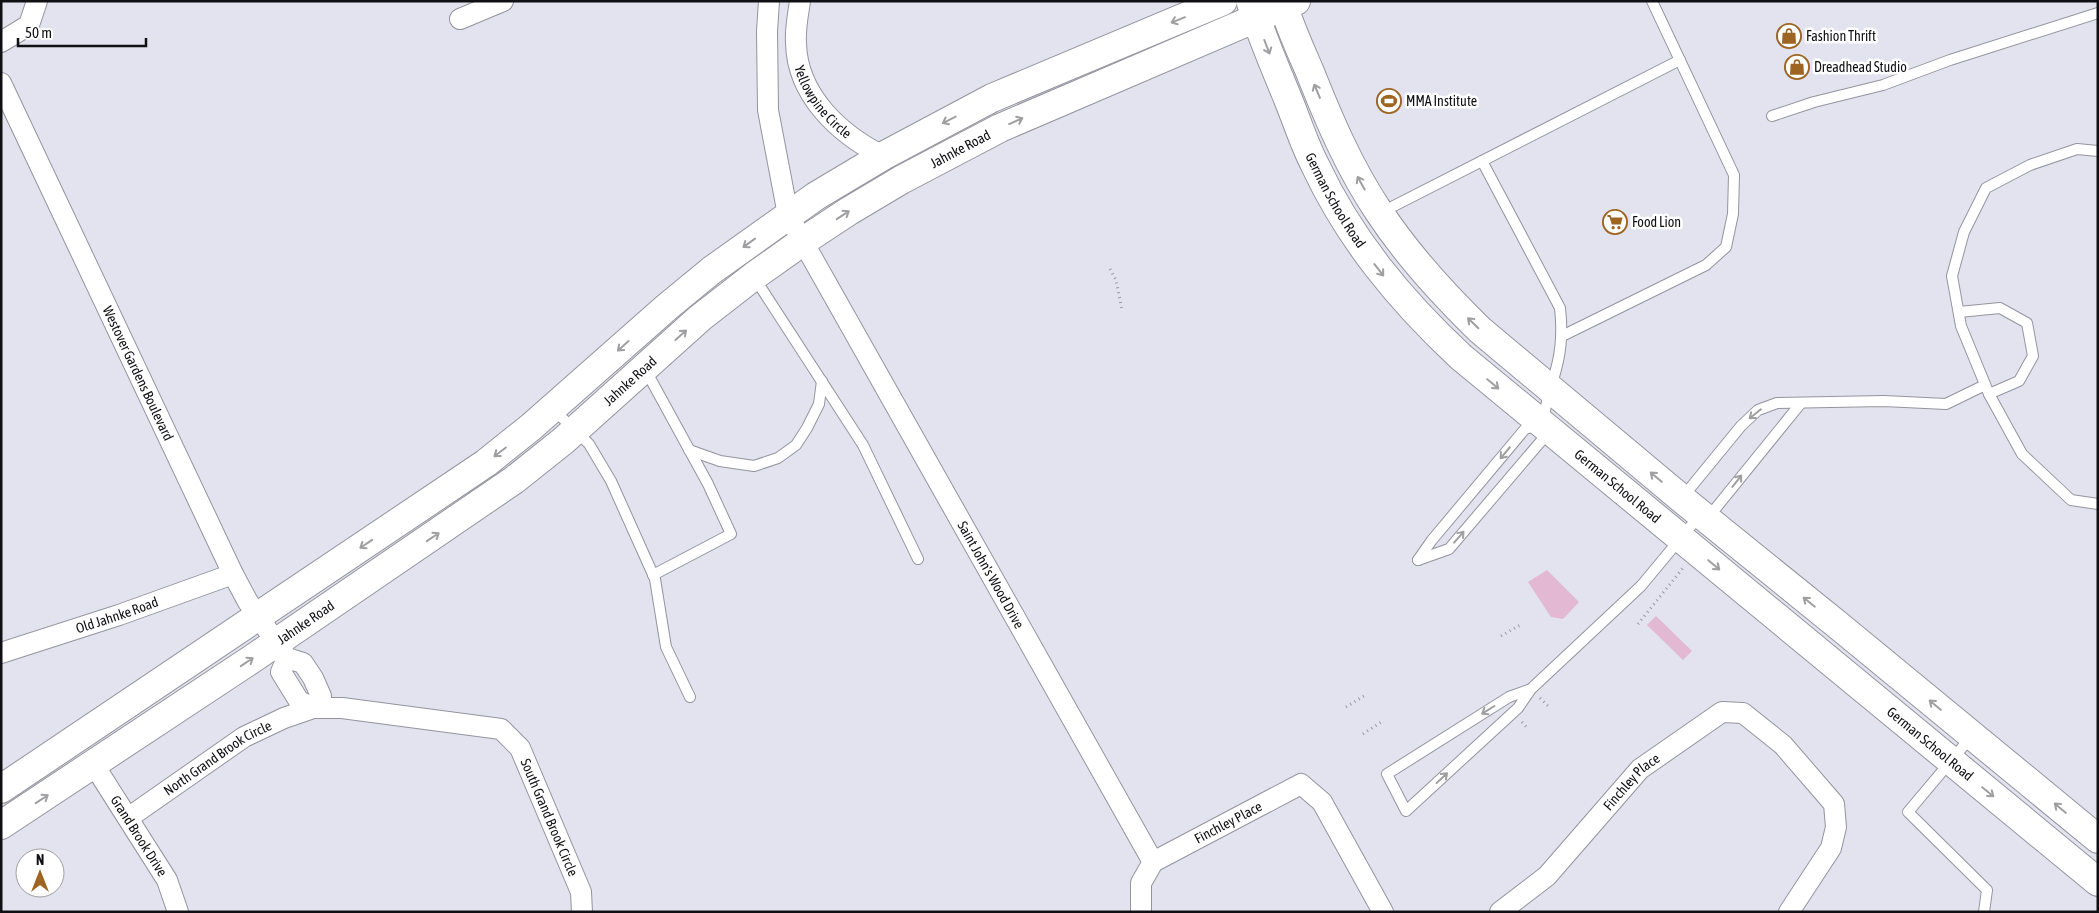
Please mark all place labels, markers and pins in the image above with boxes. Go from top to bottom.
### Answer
shop icon: Fashion Thrift [1776,23,1802,49]
place label: Fashion Thrift [1806,28,1876,44]
shop icon: Dreadhead Studio [1784,54,1810,80]
place label: Dreadhead Studio [1814,59,1907,75]
sports icon: MMA Institute [1376,88,1402,114]
place label: MMA Institute [1406,93,1477,109]
supermarket icon: Food Lion [1602,209,1628,235]
place label: Food Lion [1632,214,1681,230]

